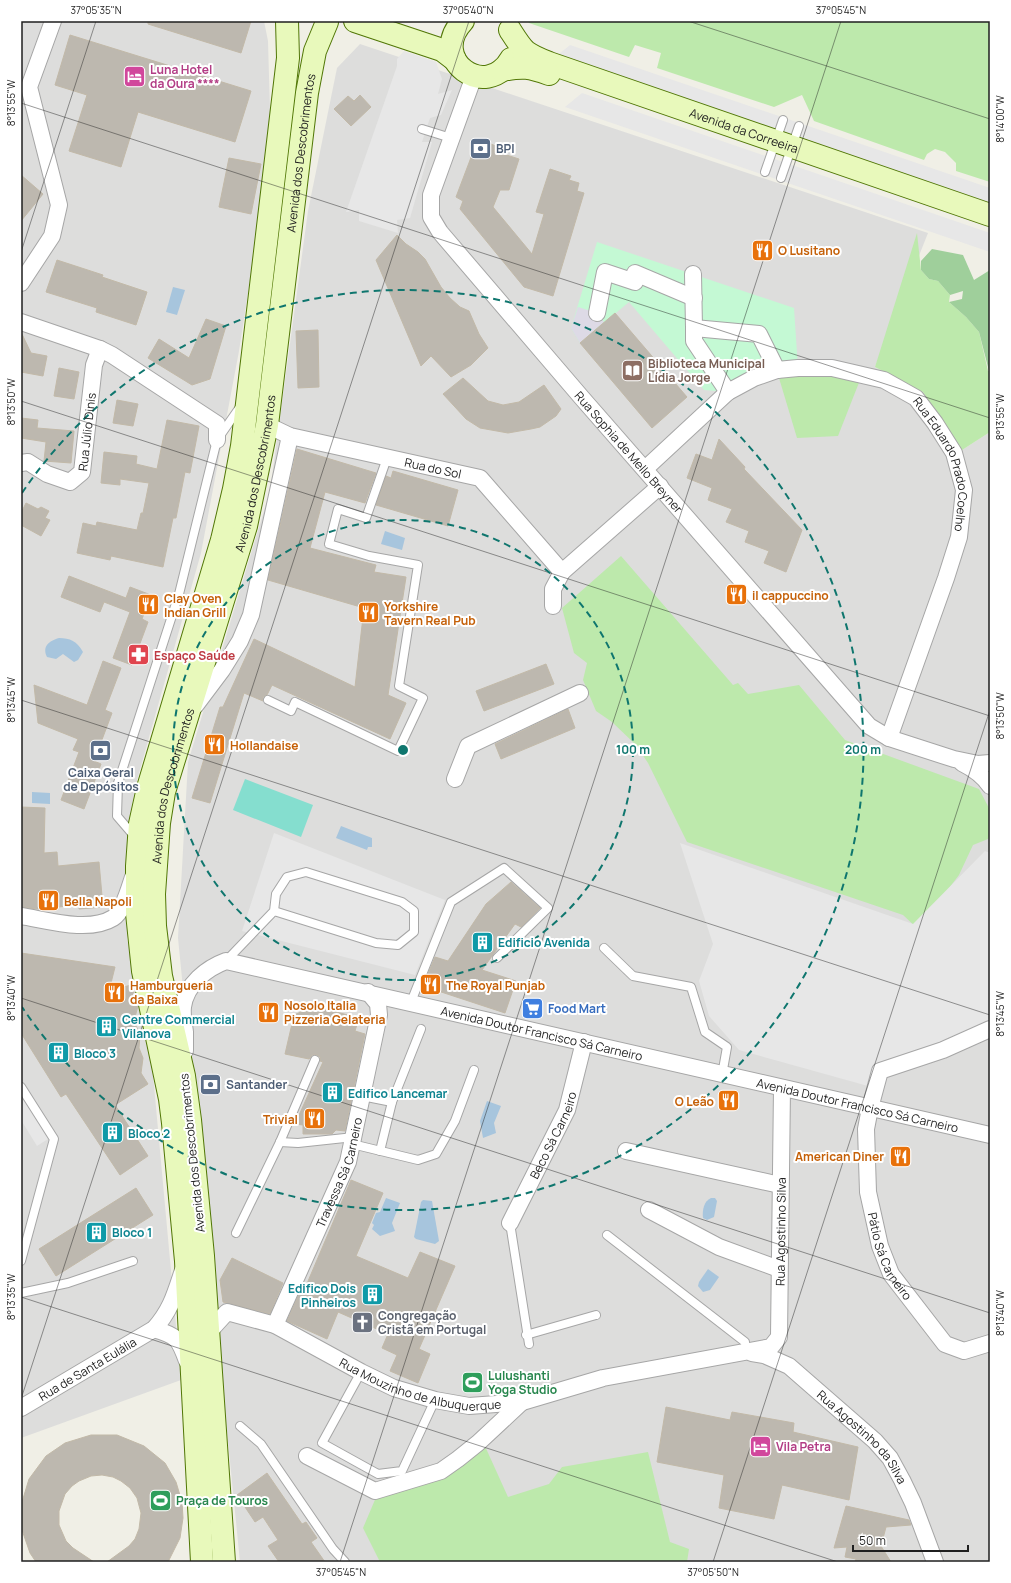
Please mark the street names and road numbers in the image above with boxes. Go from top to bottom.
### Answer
street label: Avenida dos Descobrimentos [282,72,319,233]
street label: Avenida da Correeira [687,104,801,157]
street label: Rua Sophia de Mello Breyner [571,387,687,517]
street label: Rua Júlio Dinis [74,392,99,472]
street label: Rua Eduardo Prado Coelho [909,393,972,533]
street label: Avenida dos Descobrimentos [230,394,279,554]
street label: Rua do Sol [403,453,463,482]
street label: Avenida dos Descobrimentos [148,706,198,864]
street label: Avenida Doutor Francisco Sá Carneiro [439,1002,644,1064]
street label: Avenida dos Descobrimentos [175,1073,209,1233]
street label: Avenida Doutor Francisco Sá Carneiro [755,1074,960,1136]
street label: Beco Sá Carneiro [525,1090,580,1182]
street label: Travessa Sá Carneiro [311,1116,366,1230]
street label: Rua Agostinho Silva [771,1177,789,1286]
street label: Pátio Sá Carneiro [864,1210,916,1303]
street label: Rua de Santa Eulália [35,1333,139,1404]
street label: Rua Mouzinho de Albuquerque [337,1353,502,1415]
street label: Rua Agostinho da Silva [814,1386,911,1487]

